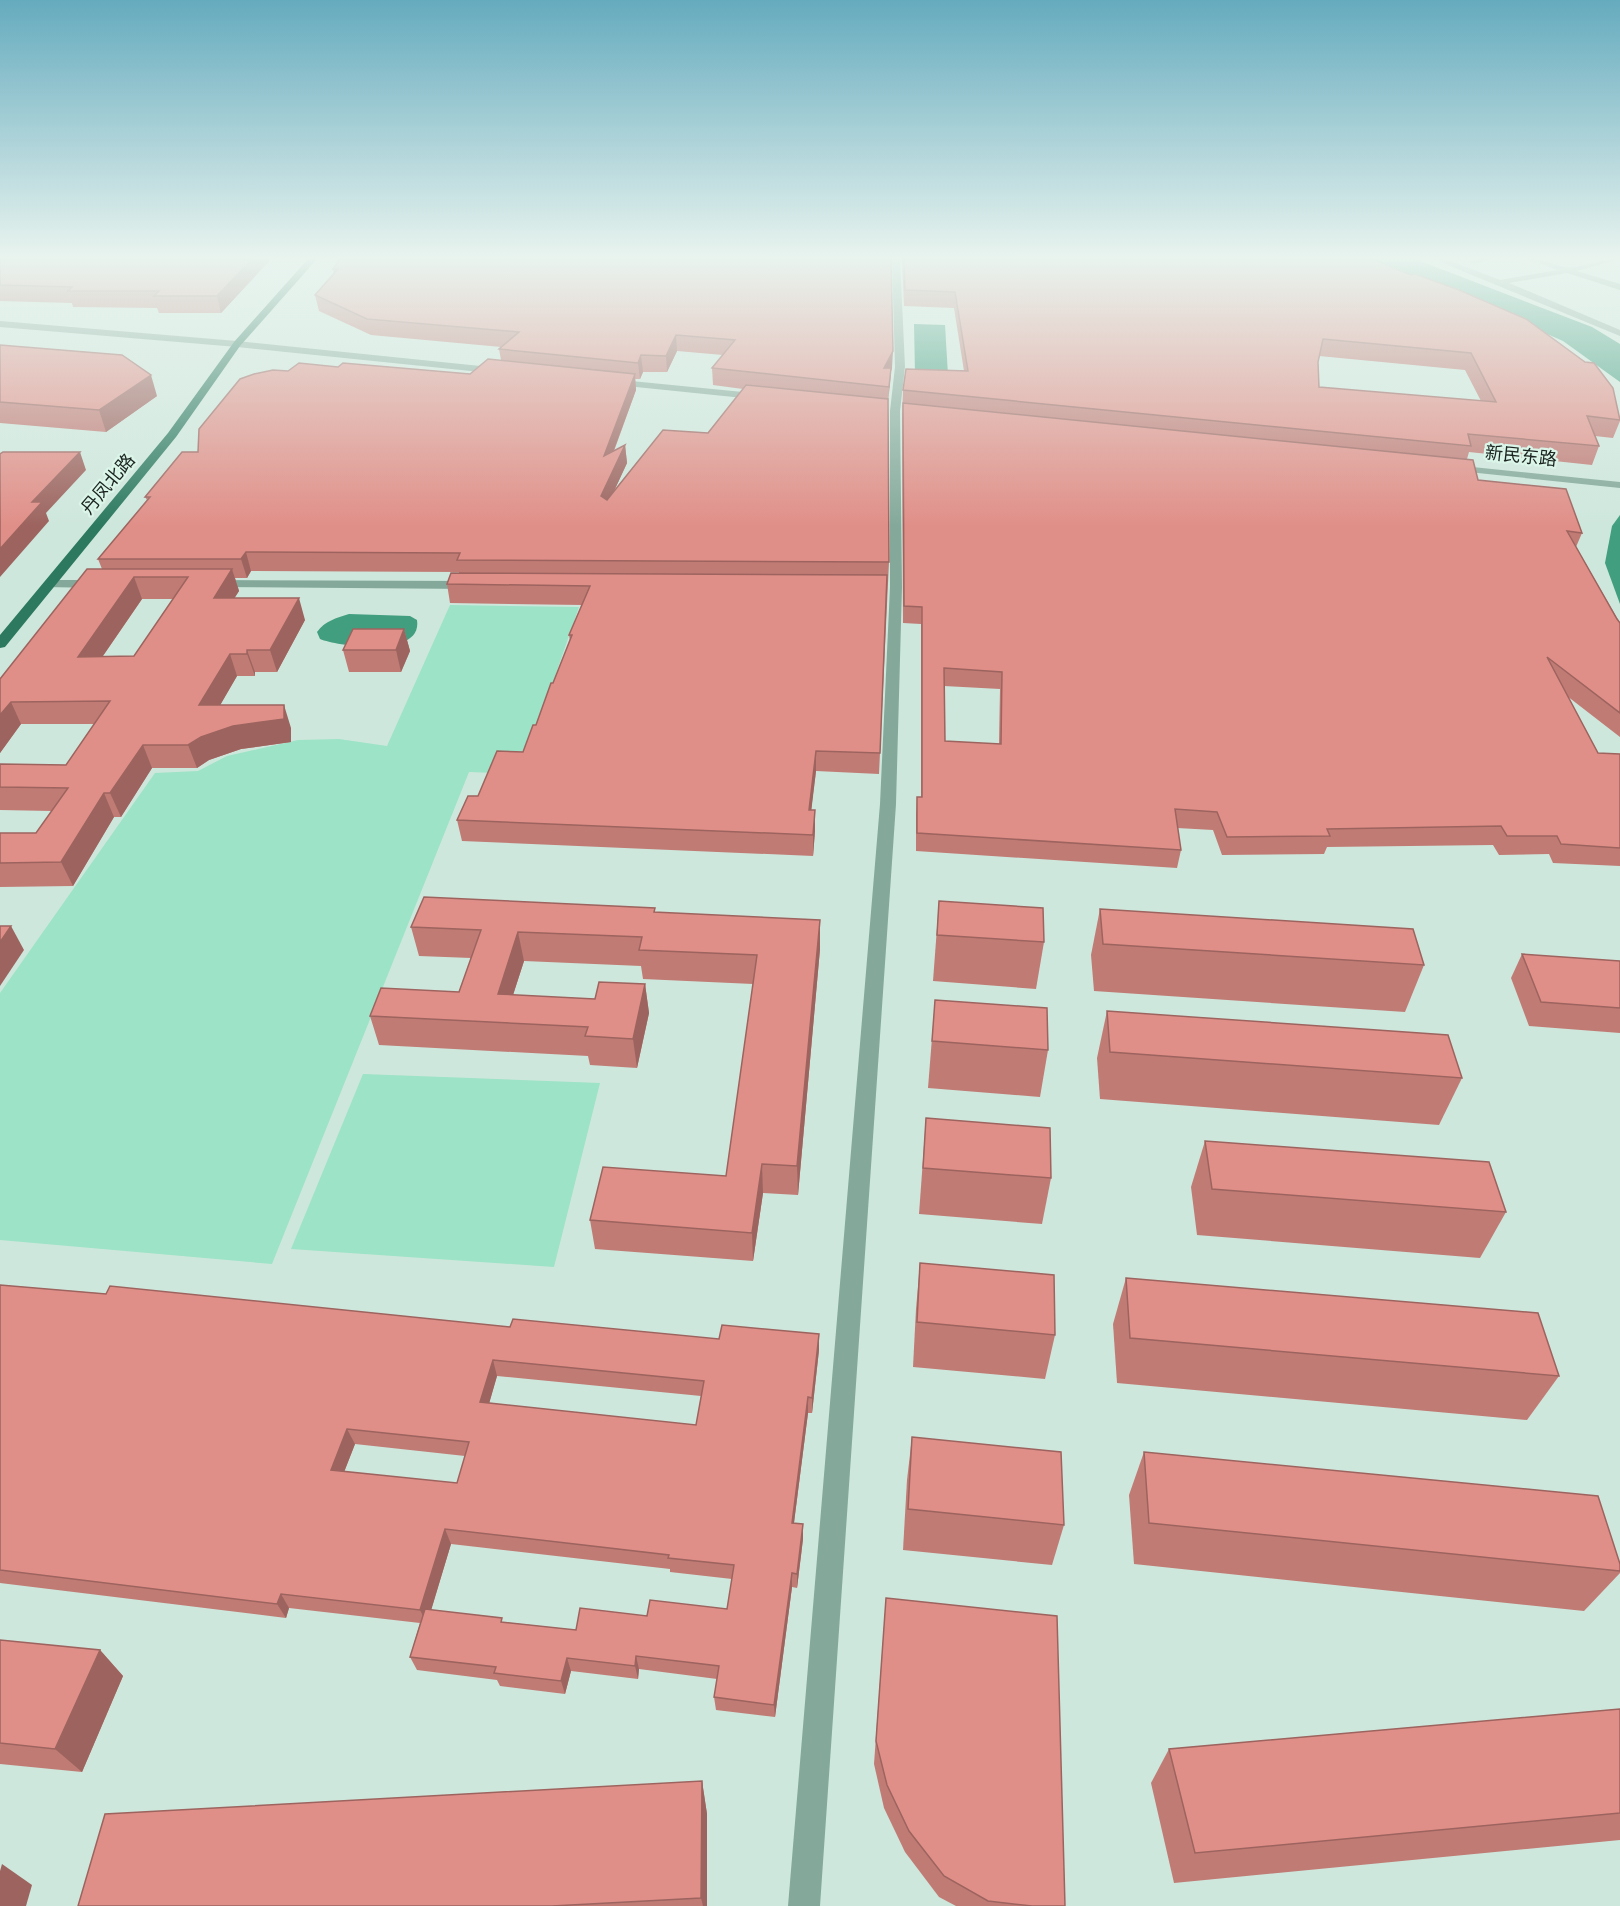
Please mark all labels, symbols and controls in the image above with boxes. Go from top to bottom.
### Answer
street label: 新民东路 [1484,439,1558,471]
street label: 丹凤北路 [75,448,140,519]

